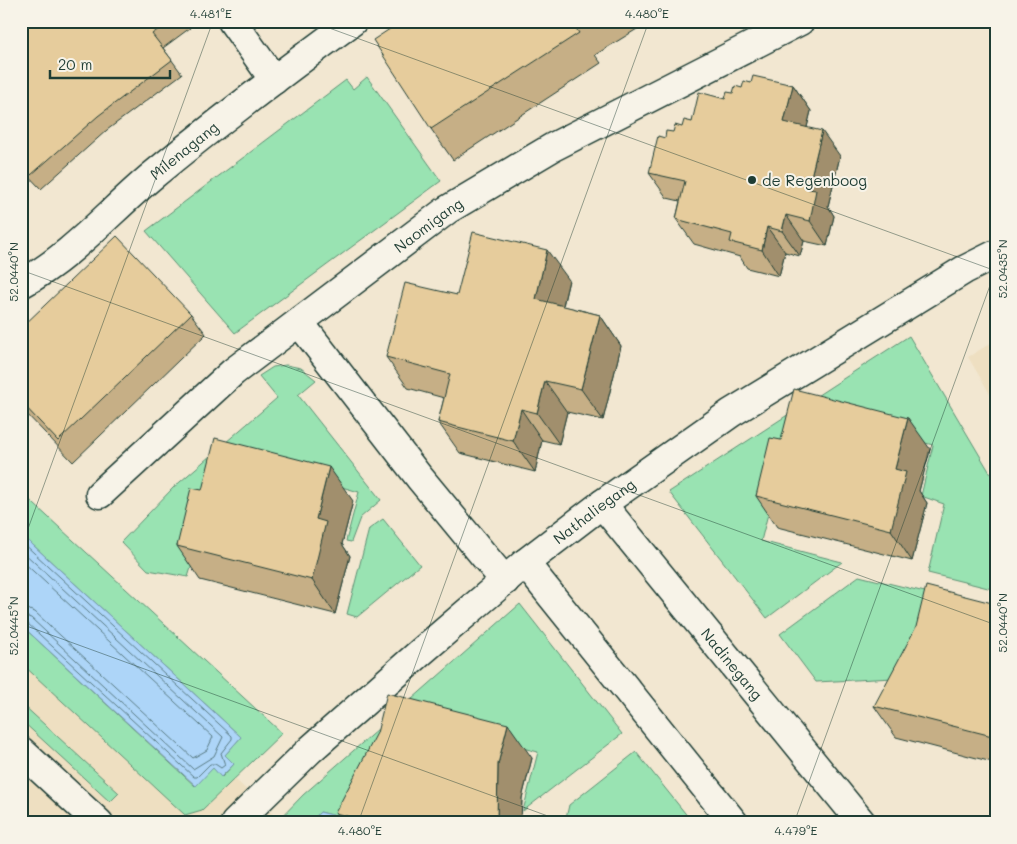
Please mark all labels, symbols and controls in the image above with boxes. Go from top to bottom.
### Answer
text: 4.481°E [190,5,232,21]
text: 4.480°E [625,5,669,21]
scale bar [50,48,170,80]
text: 20 m [58,54,92,74]
street label: Milenagang [145,116,222,184]
place label: de Regenboog [762,170,867,190]
marker: de Regenboog [746,174,758,186]
street label: Naomigang [390,193,467,257]
text: 52.0435°N [994,239,1010,299]
text: 52.0440°N [5,242,21,302]
street label: Nathaliegang [549,474,639,548]
text: 52.0440°N [994,593,1010,653]
text: 52.0445°N [5,596,21,656]
street label: Nadinegang [697,624,768,704]
text: 4.480°E [338,822,382,838]
text: 4.479°E [775,822,818,838]

